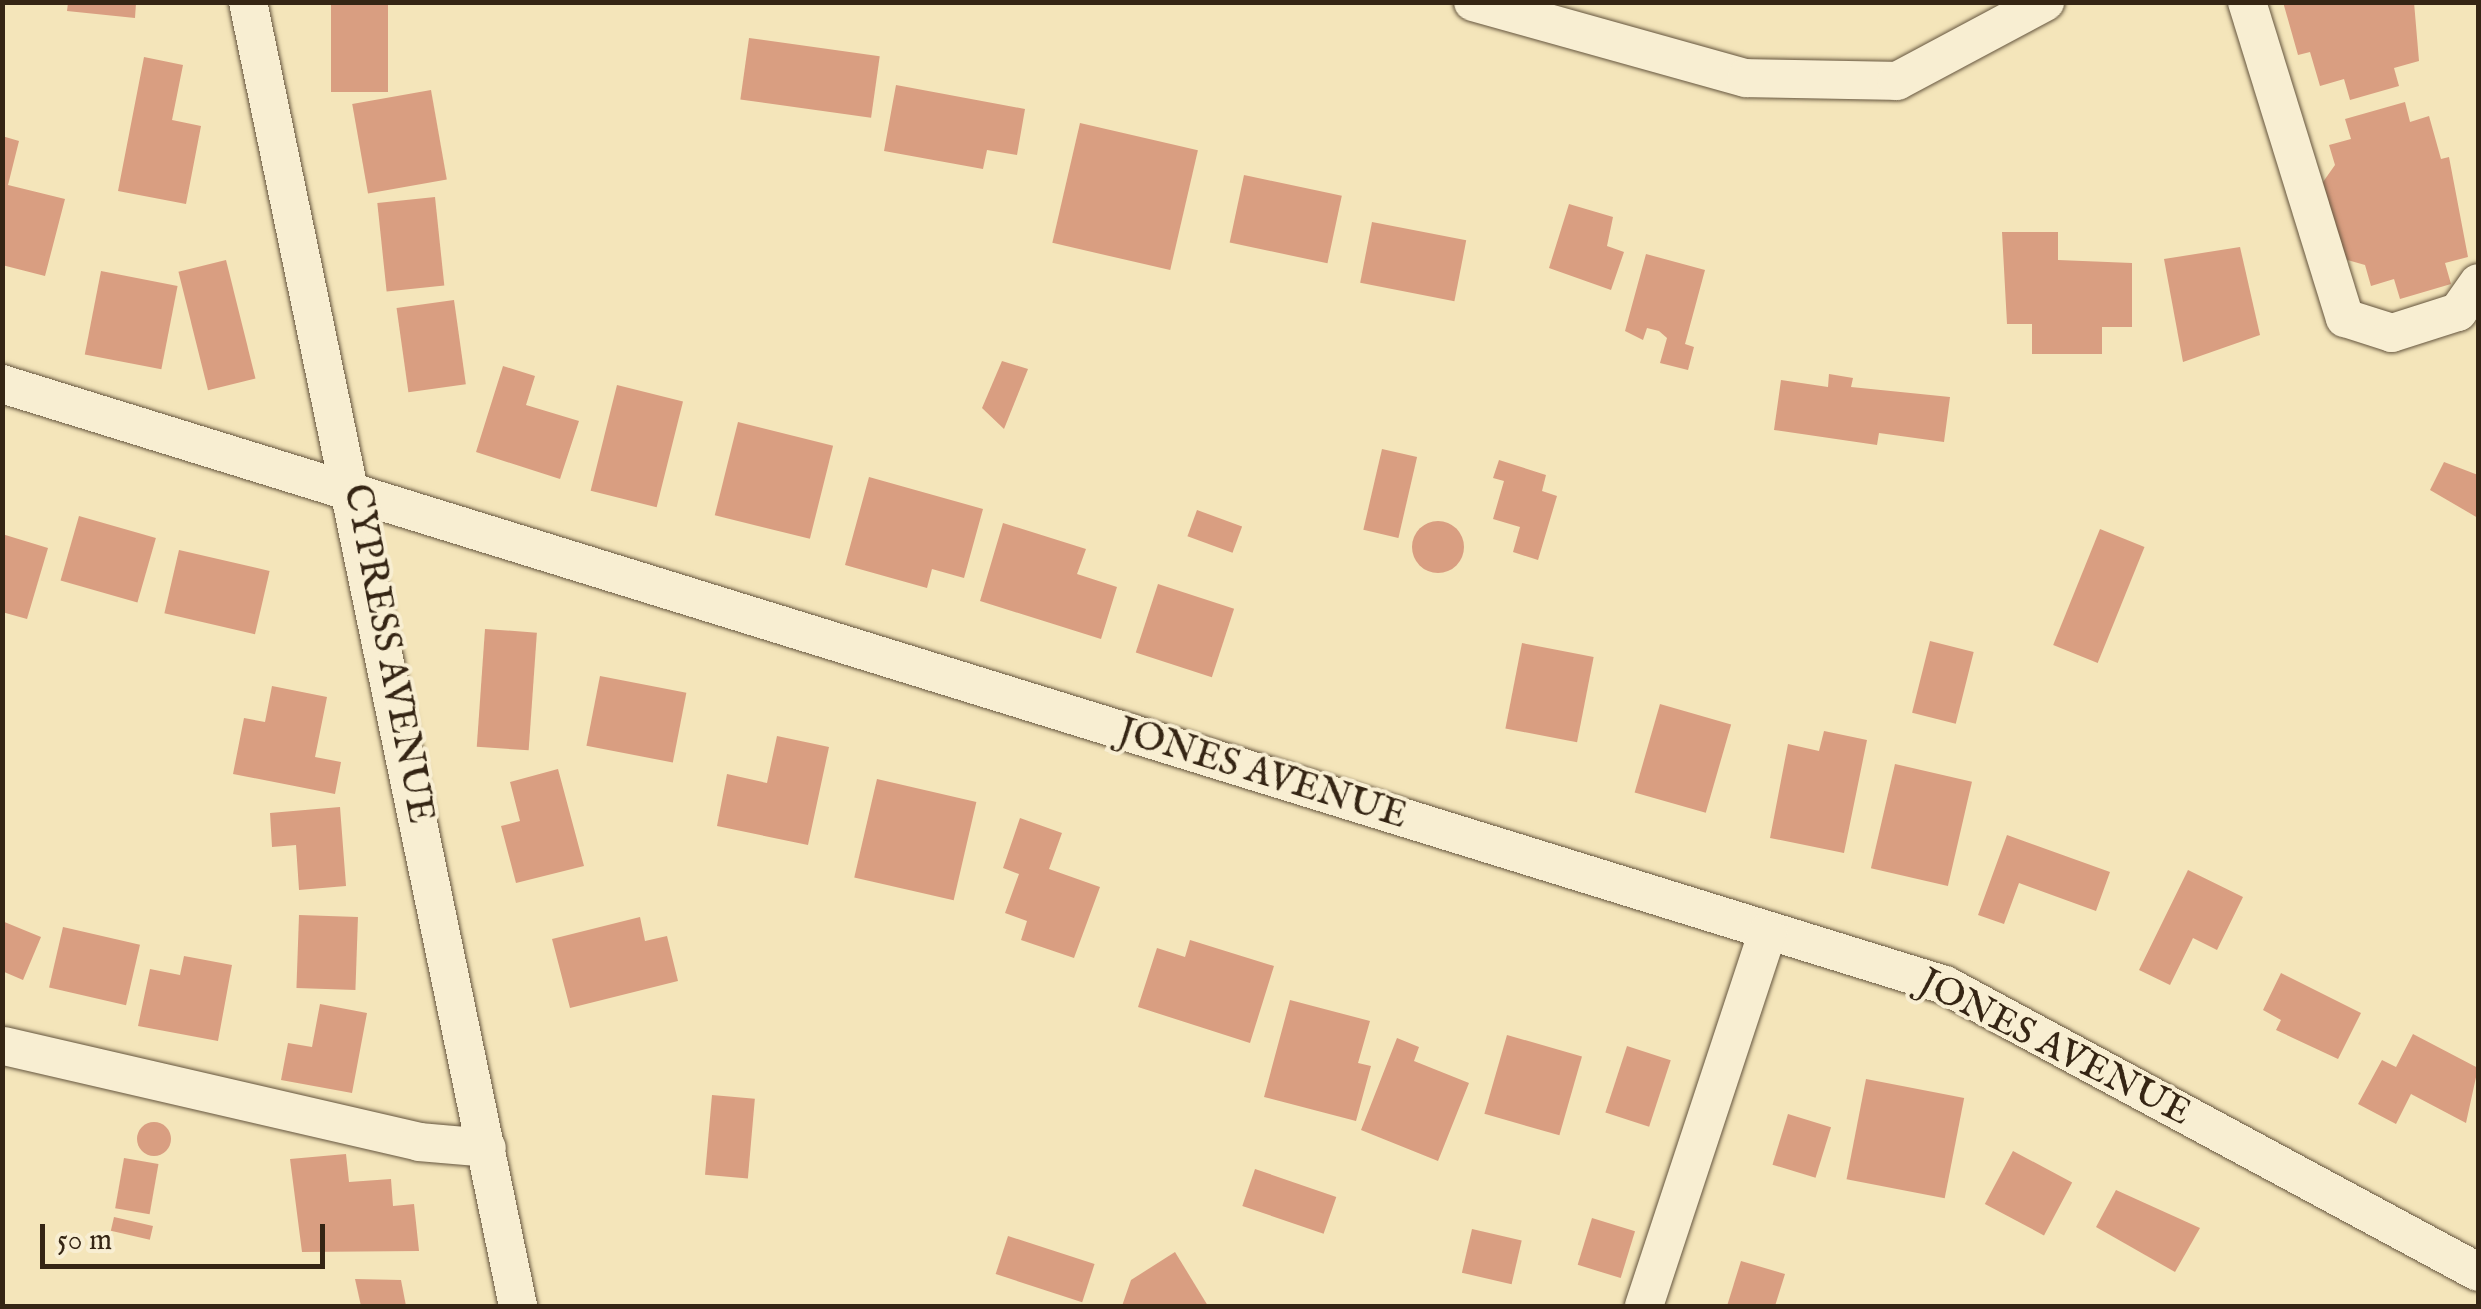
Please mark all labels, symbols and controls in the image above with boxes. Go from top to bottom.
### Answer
street label: CYPRESS AVENUE [332,481,442,827]
street label: JONES AVENUE [1112,709,1412,841]
street label: JONES AVENUE [1910,961,2198,1137]
scale bar [45,1204,330,1266]
text: 50 m [57,1222,112,1260]

